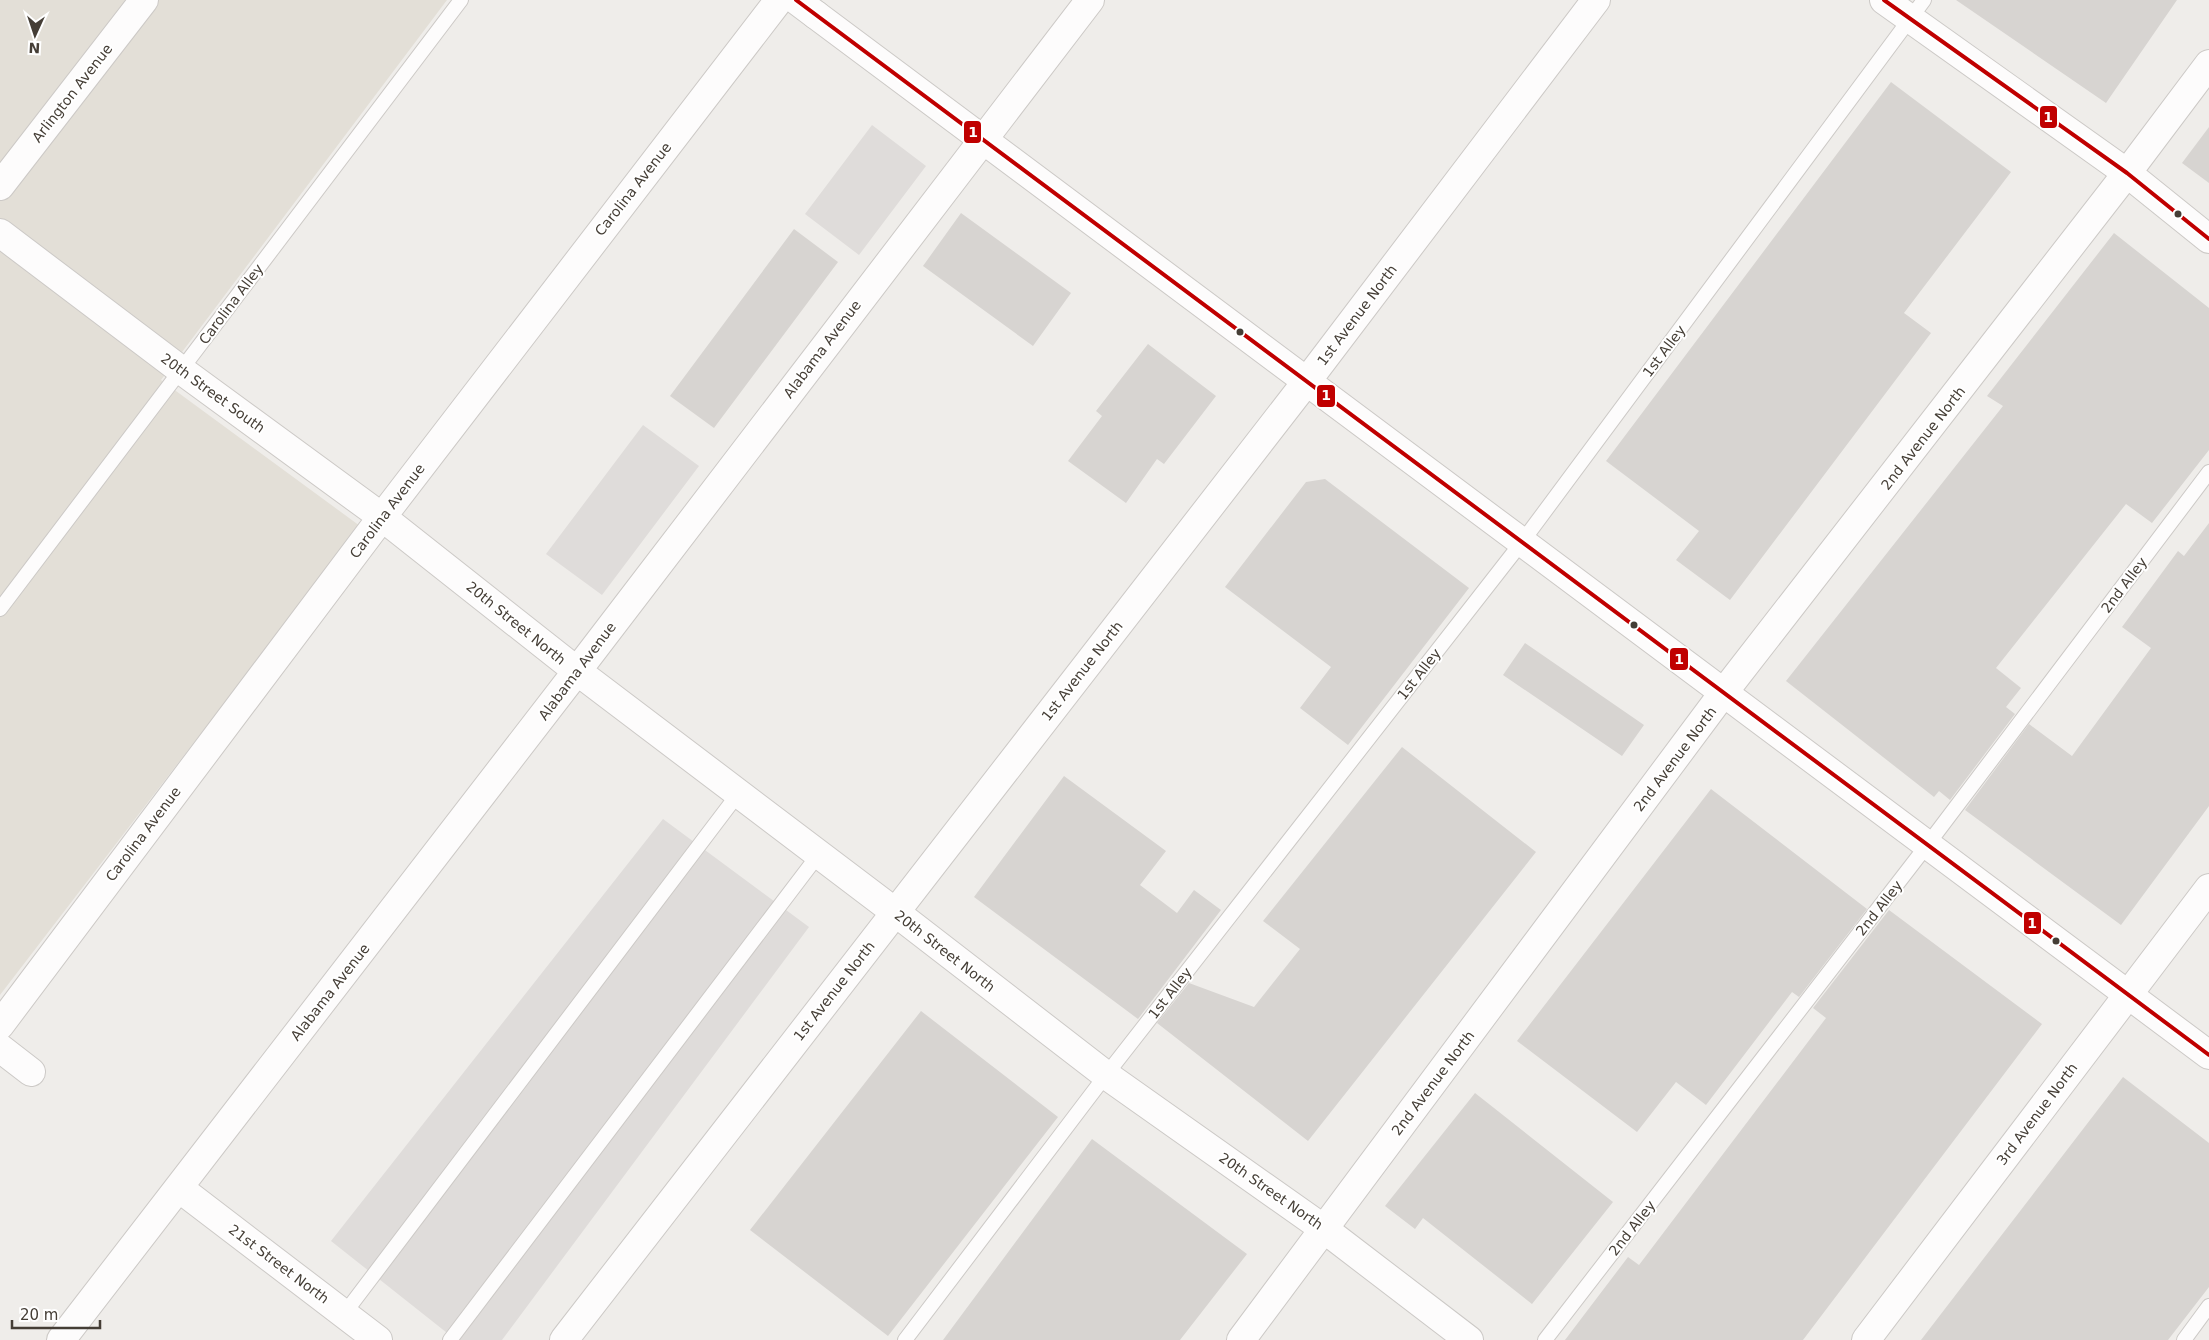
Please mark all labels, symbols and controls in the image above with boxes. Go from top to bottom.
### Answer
north arrow [10,10,60,60]
text: N [28,40,41,56]
street label: Arlington Avenue [29,41,115,145]
line badge: 1 [2039,105,2058,129]
text: 1 [2043,109,2053,125]
line badge: 1 [963,120,982,144]
text: 1 [968,124,978,140]
street label: Carolina Avenue [592,139,674,239]
unlabelled marker [2173,209,2183,219]
street label: Carolina Alley [196,261,266,347]
street label: 1st Avenue North [1314,262,1400,368]
street label: Alabama Avenue [780,297,864,401]
street label: 1st Alley [1639,322,1689,380]
unlabelled marker [1235,327,1245,337]
street label: 20th Street South [158,350,268,436]
street label: 2nd Avenue North [1878,383,1968,493]
line badge: 1 [1316,384,1336,408]
text: 1 [1321,387,1331,403]
street label: Carolina Avenue [346,461,428,561]
street label: 2nd Alley [2098,554,2150,616]
street label: 20th Street North [463,578,569,668]
street label: 1st Avenue North [1038,618,1126,724]
street label: Alabama Avenue [535,619,619,723]
unlabelled marker [1629,620,1639,630]
street label: 1st Alley [1394,645,1444,703]
line badge: 1 [1669,647,1689,671]
text: 1 [1674,651,1684,667]
street label: 2nd Avenue North [1630,704,1720,814]
street label: Carolina Avenue [102,784,184,884]
street label: 2nd Alley [1853,877,1905,939]
street label: 20th Street North [892,907,998,995]
line badge: 1 [2023,911,2042,935]
text: 1 [2027,915,2037,931]
unlabelled marker [2051,936,2061,946]
street label: 1st Avenue North [790,938,878,1044]
street label: Alabama Avenue [287,941,373,1043]
street label: 1st Alley [1145,964,1195,1022]
street label: 2nd Avenue North [1388,1028,1478,1138]
street label: 3rd Avenue North [1993,1060,2081,1168]
street label: 20th Street North [1216,1149,1326,1233]
street label: 2nd Alley [1606,1197,1658,1259]
street label: 21st Street North [226,1221,332,1307]
scale bar [12,1298,100,1330]
text: 20 m [20,1306,58,1324]

